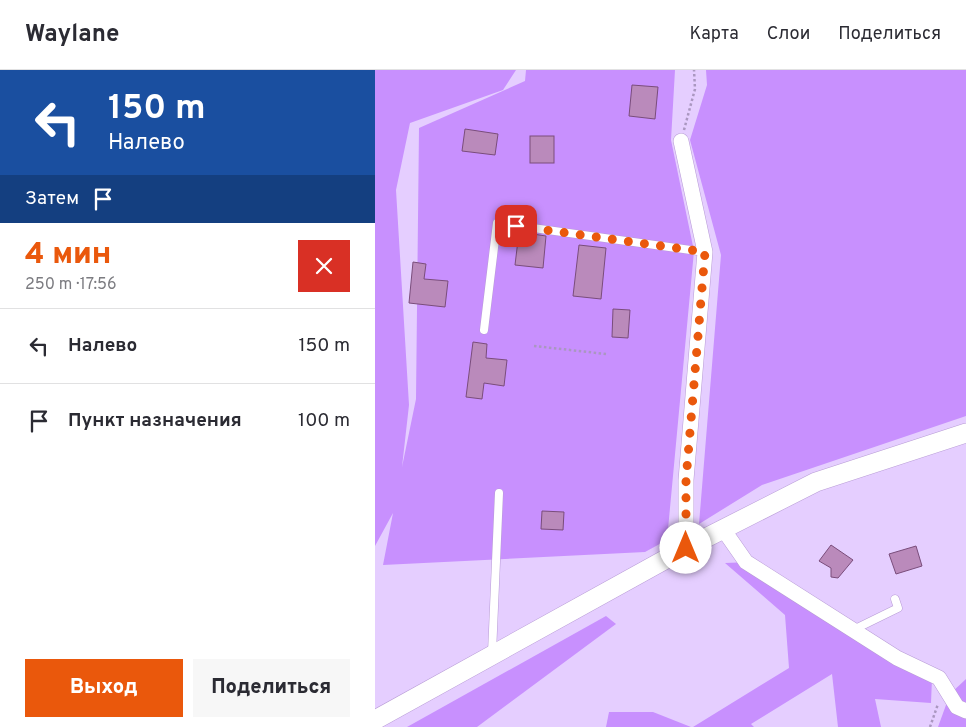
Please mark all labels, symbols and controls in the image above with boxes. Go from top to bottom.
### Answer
text: Waylane [25,20,119,50]
text: Карта [689,23,739,46]
text: Слои [767,23,810,46]
text: Поделиться [838,23,941,46]
text: 150 m [108,87,206,131]
icon: left [25,90,90,155]
text: Налево [108,130,185,157]
icon: arrive [89,185,117,213]
text: Затем [25,187,79,211]
pin [495,205,537,247]
icon: arrive [502,212,530,240]
text: 4 мин [25,237,111,274]
button: close [298,240,350,292]
text: 250 m · 17:56 [25,275,117,295]
icon: left [25,332,53,360]
text: Налево [68,334,137,358]
text: 150 m [298,334,350,358]
icon: arrive [25,407,53,435]
text: Пункт назначения [68,409,242,433]
text: 100 m [298,409,350,433]
position arrow [659,521,711,573]
button: Выход [25,659,183,717]
button: Поделиться [193,659,350,717]

